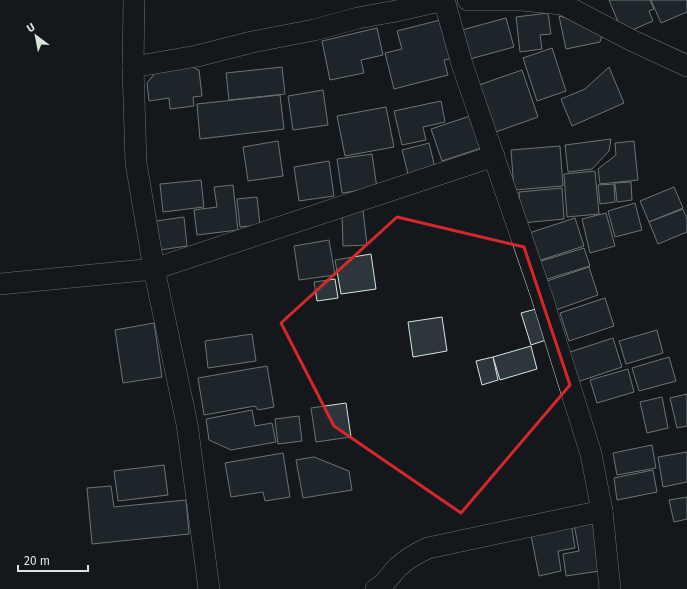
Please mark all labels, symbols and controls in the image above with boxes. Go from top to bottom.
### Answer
north arrow [16,16,56,56]
text: U [24,21,37,35]
scale bar [18,547,88,573]
text: 20 m [24,554,50,568]

